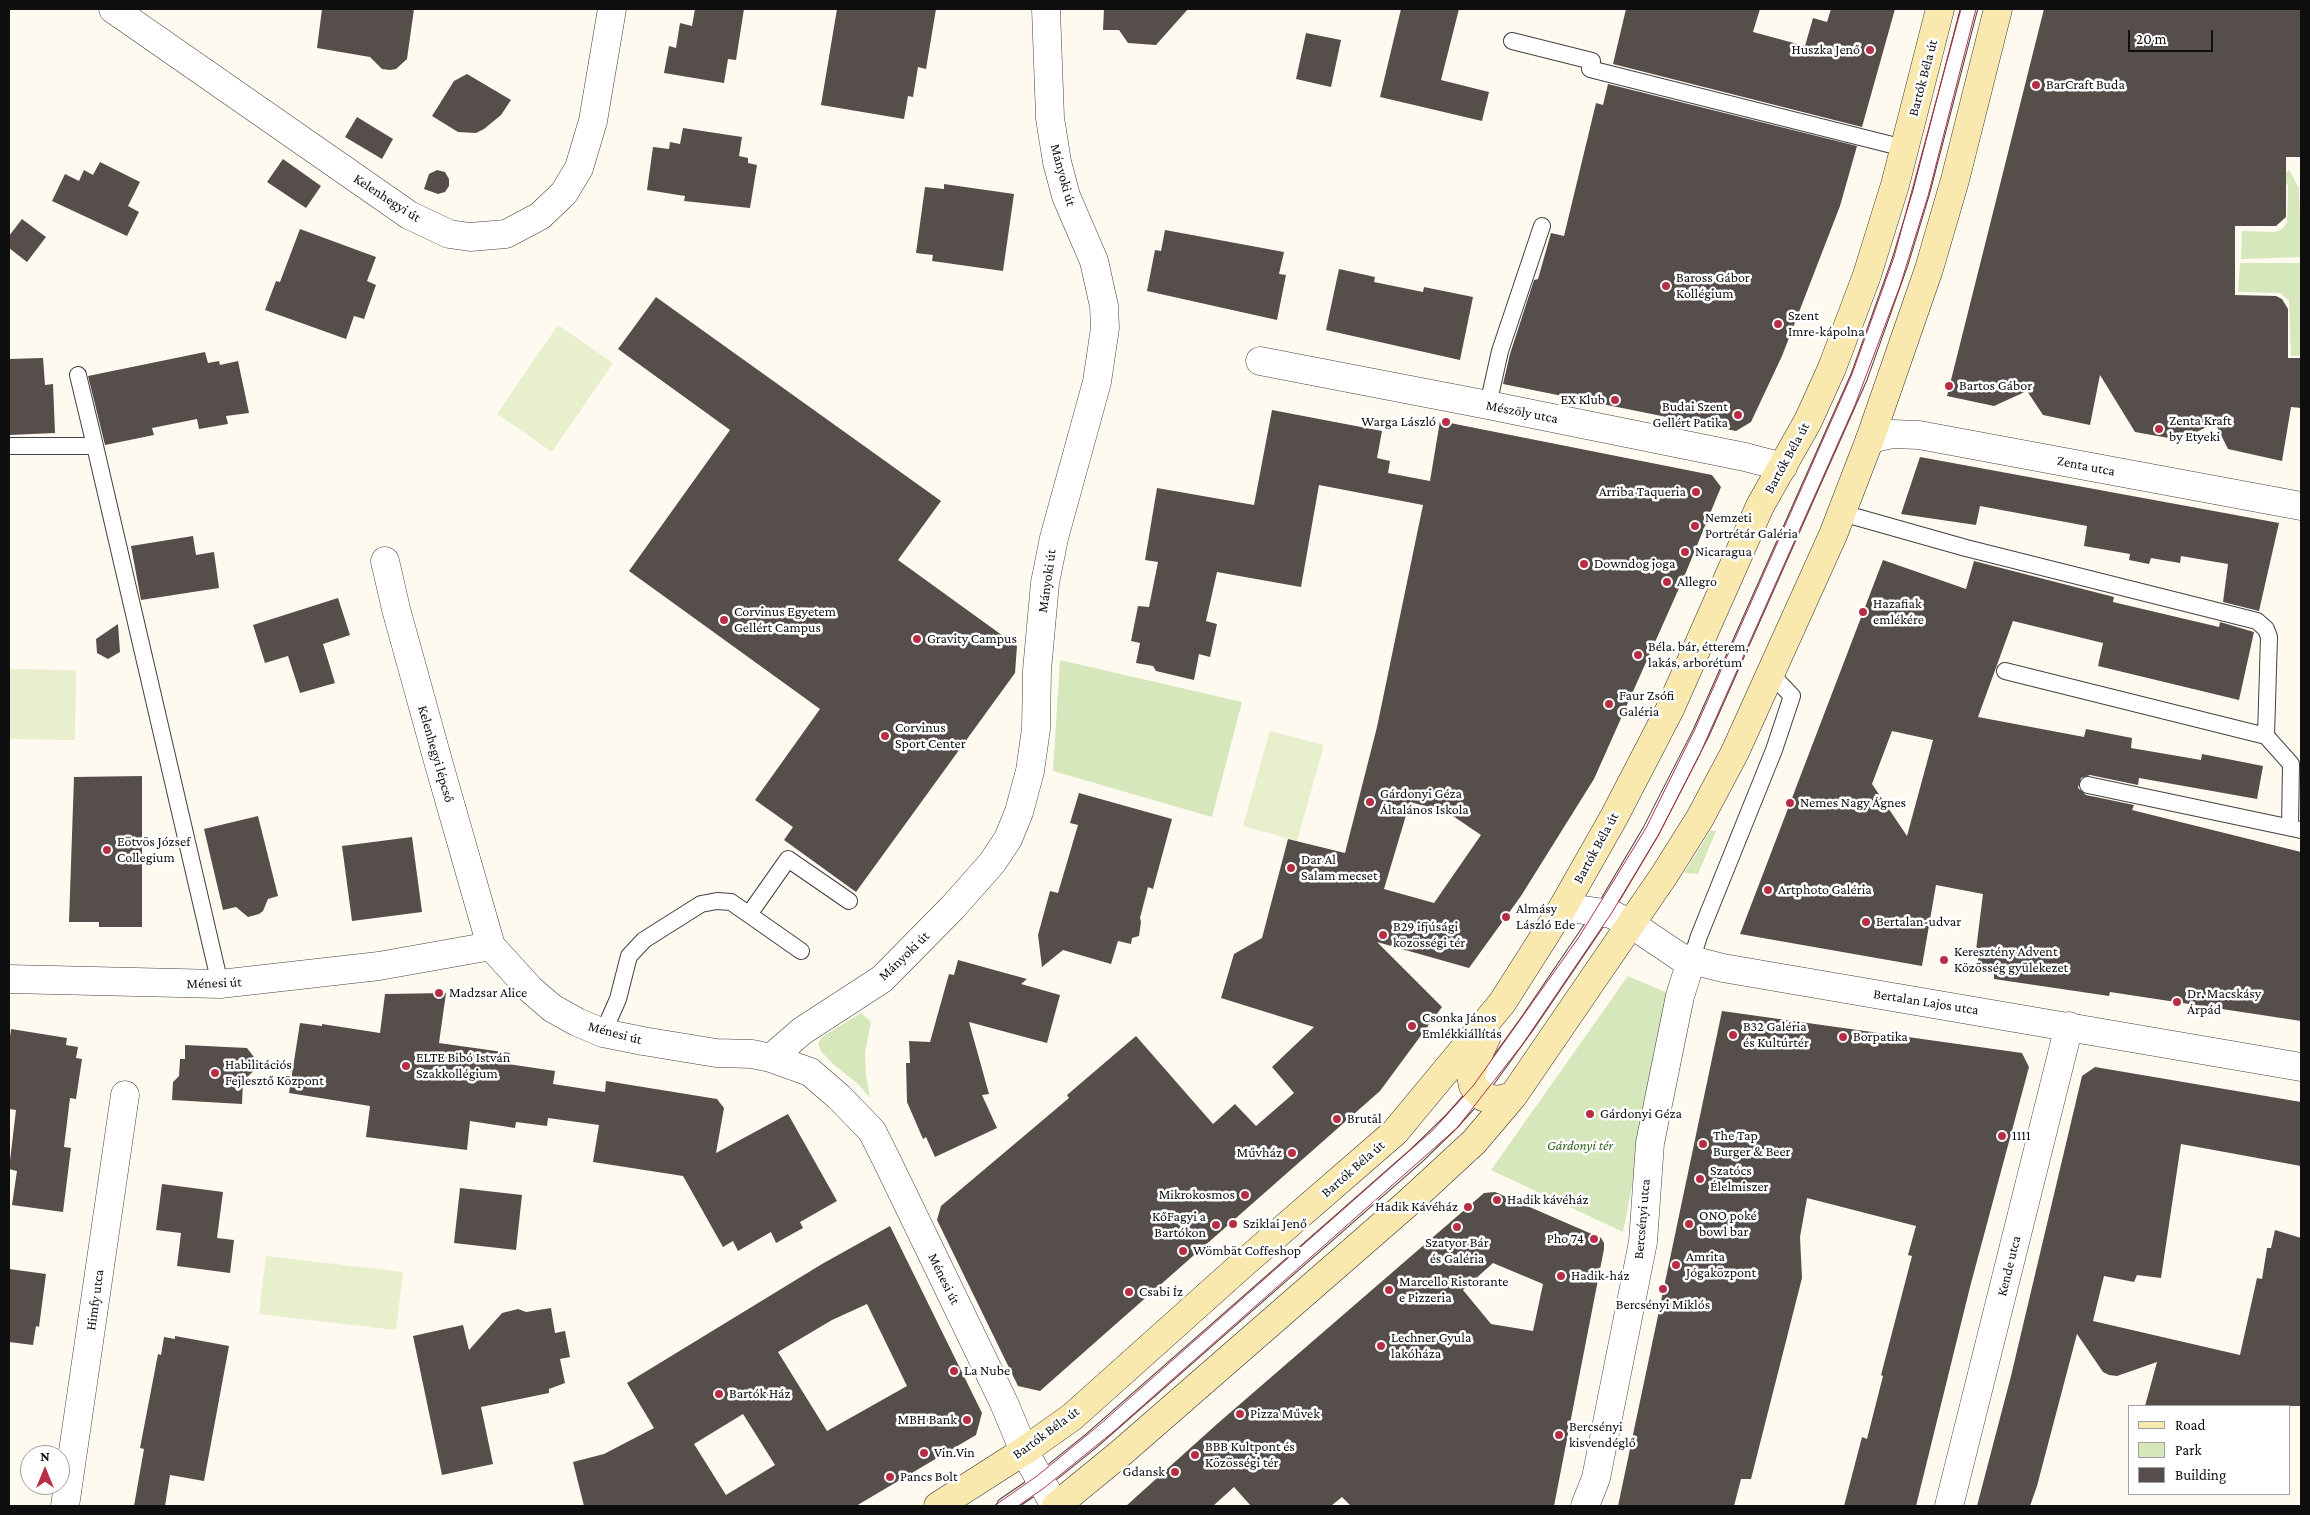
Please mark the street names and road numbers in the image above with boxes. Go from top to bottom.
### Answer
street label: Bartók Béla út [1905,38,1941,118]
street label: Mányoki út [1047,142,1079,208]
street label: Kelenhegyi út [350,170,424,226]
street label: Mészöly utca [1484,397,1560,427]
street label: Bartók Béla út [1761,420,1813,496]
street label: Zenta utca [2055,452,2117,480]
street label: Mányoki út [1034,548,1060,614]
street label: Kelenhegyi lépcső [414,704,458,804]
street label: Bartók Béla út [1570,810,1622,886]
street label: Mányoki út [875,928,933,984]
street label: Ménesi út [186,974,242,992]
street label: Bertalan Lajos utca [1872,985,1980,1019]
street label: Ménesi út [586,1018,644,1048]
street label: Bartók Béla út [1318,1137,1388,1201]
street label: Bercsényi utca [1630,1178,1654,1260]
street label: Kende utca [1993,1234,2025,1298]
street label: Ménesi út [924,1250,964,1308]
street label: Himfy utca [82,1268,108,1332]
street label: Bartók Béla út [1009,1403,1083,1463]

